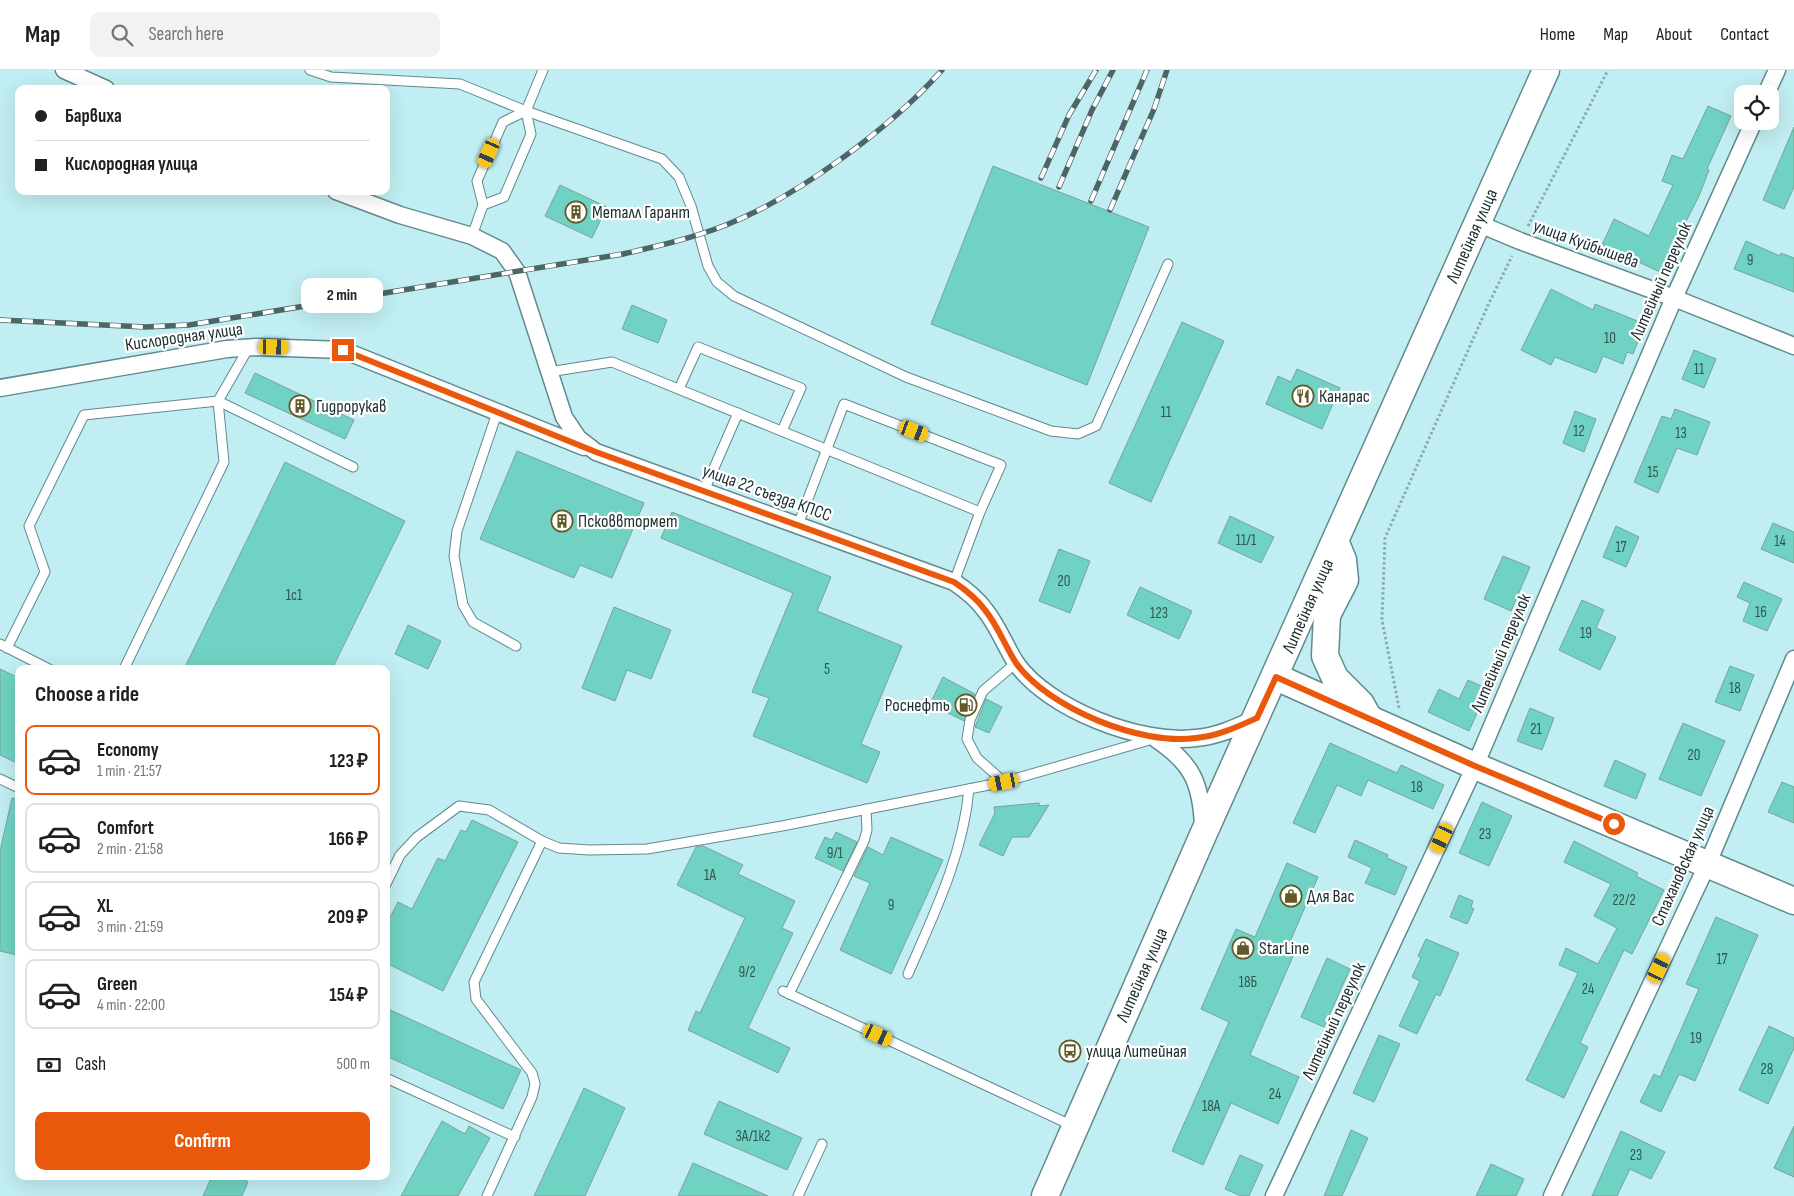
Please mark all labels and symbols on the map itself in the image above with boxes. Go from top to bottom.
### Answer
car [476,136,501,170]
street label: Литейная улица [1441,186,1502,287]
building icon: Металл Гарант [564,200,588,224]
place label: Металл Гарант [592,202,690,223]
street label: улица Куйбышева [1530,215,1642,273]
street label: Литейный переулок [1625,219,1696,344]
house number: 9 [1747,251,1753,270]
callout: 2 min [302,278,384,312]
street label: Кислородная улица [124,318,244,356]
house number: 10 [1604,329,1616,348]
car [258,339,289,355]
route end [332,339,354,361]
house number: 11 [1694,360,1705,379]
restaurant icon: Канарас [1291,384,1315,408]
place label: Канарас [1319,386,1370,407]
building icon: Гидрорукав [288,394,312,418]
place label: Гидрорукав [316,396,387,417]
house number: 11 [1161,403,1172,422]
car [897,419,930,443]
house number: 12 [1573,422,1585,441]
house number: 13 [1675,424,1687,443]
street label: улица 22 съезда КПСС [700,460,834,526]
house number: 15 [1647,463,1659,482]
building icon: Псковвтормет [550,509,574,533]
place label: Псковвтормет [578,511,677,532]
house number: 11/1 [1236,531,1257,550]
house number: 14 [1774,532,1786,551]
house number: 17 [1615,538,1627,557]
street label: Литейная улица [1277,556,1338,657]
house number: 20 [1058,572,1070,591]
house number: 1с1 [286,586,303,605]
street label: Литейный переулок [1466,590,1535,716]
house number: 16 [1755,603,1767,622]
house number: 123 [1150,604,1168,623]
house number: 19 [1580,624,1592,643]
house number: 5 [824,660,830,679]
house number: 18 [1729,679,1741,698]
fuel station icon: Роснефть [954,693,978,717]
place label: Роснефть [885,695,950,716]
house number: 21 [1530,720,1542,739]
house number: 20 [1688,746,1700,765]
car [987,772,1020,792]
house number: 18 [1411,778,1423,797]
street label: Стахановская улица [1647,803,1719,929]
route start [1603,813,1625,835]
car [1428,821,1455,855]
house number: 23 [1479,825,1491,844]
house number: 9/1 [827,844,844,863]
house number: 1А [704,866,717,885]
shop icon: Для Вас [1279,884,1303,908]
place label: Для Вас [1307,886,1355,907]
house number: 22/2 [1612,891,1636,910]
house number: 9 [888,896,894,915]
street label: Литейная улица [1111,925,1172,1026]
shop icon: StarLine [1231,936,1255,960]
place label: StarLine [1259,938,1309,959]
house number: 17 [1716,950,1728,969]
car [1645,951,1672,985]
street label: Литейный переулок [1297,959,1370,1084]
house number: 9/2 [738,963,756,982]
house number: 18Б [1239,973,1258,992]
house number: 24 [1582,980,1594,999]
car [861,1022,894,1048]
house number: 19 [1690,1029,1702,1048]
bus stop icon: улица Литейная [1058,1039,1082,1063]
place label: улица Литейная [1086,1041,1187,1062]
house number: 28 [1761,1060,1773,1079]
house number: 24 [1269,1085,1281,1104]
house number: 18А [1202,1097,1221,1116]
house number: 3А/1к2 [736,1127,770,1146]
house number: 23 [1630,1146,1642,1165]

